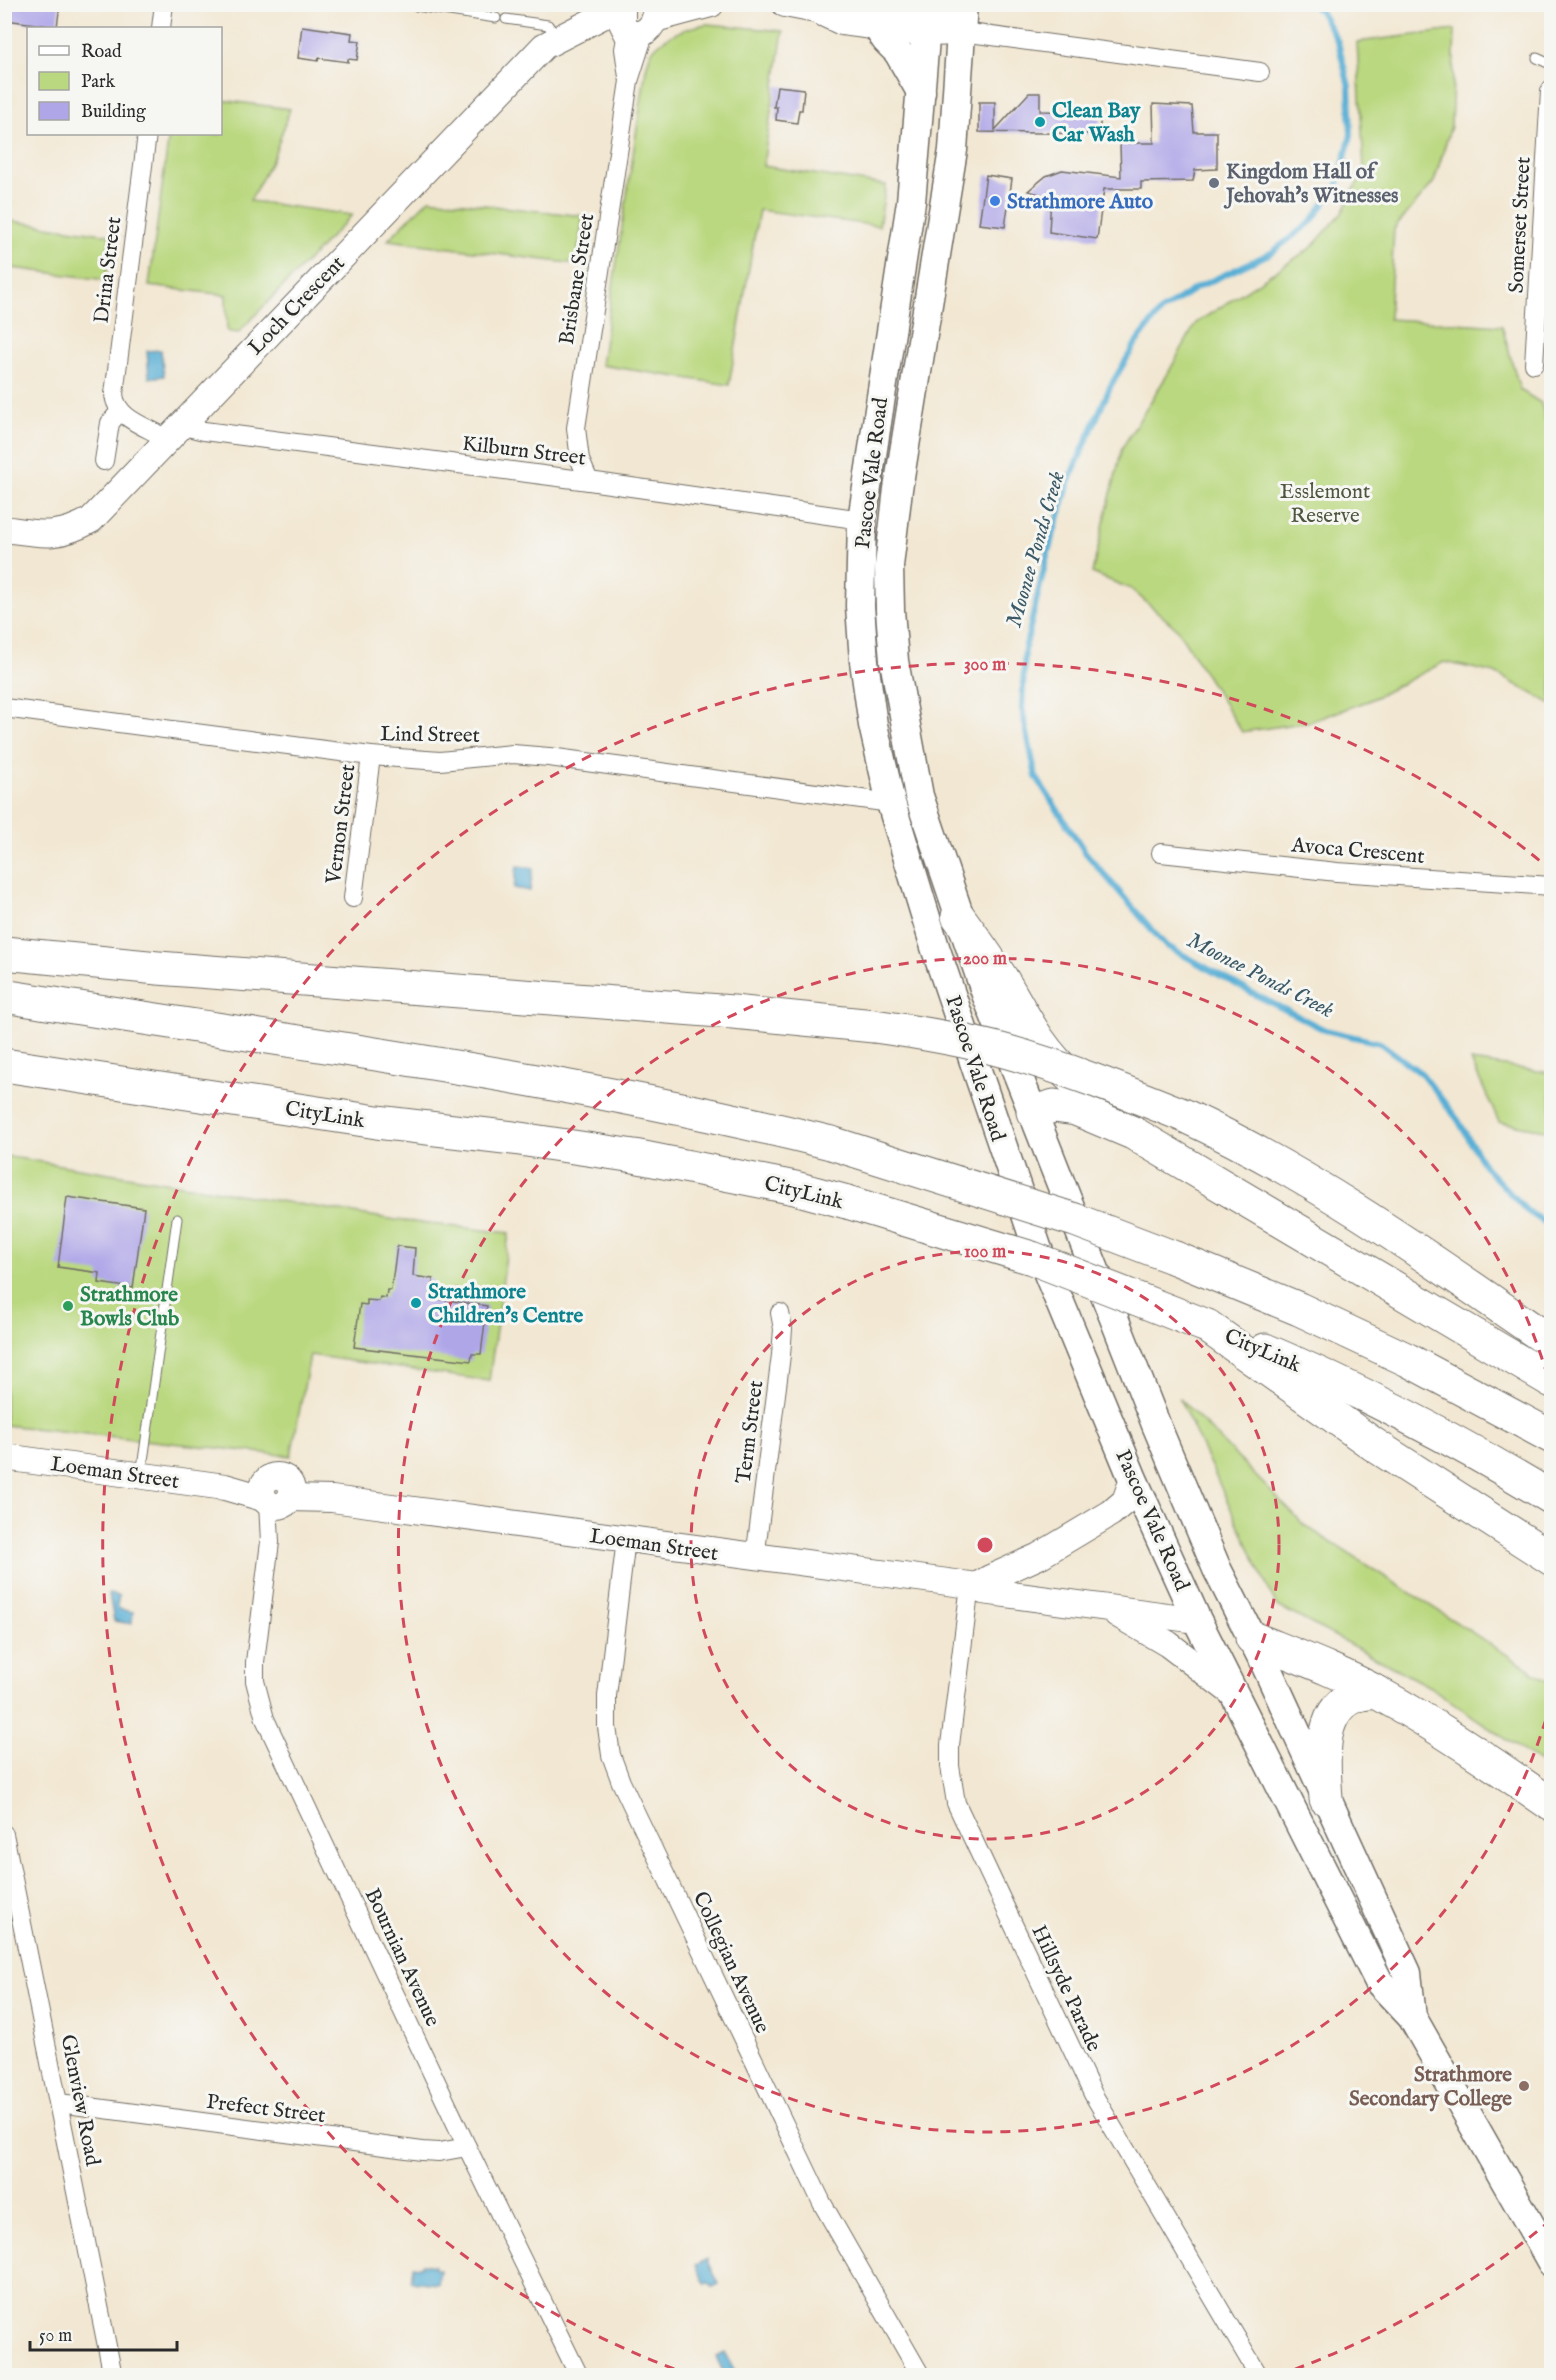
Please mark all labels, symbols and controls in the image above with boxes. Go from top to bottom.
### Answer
legend [27,27,222,135]
text: Road [81,41,122,64]
text: Park [81,71,116,94]
place label: Clean Bay Car Wash [1052,98,1141,149]
text: Building [81,101,146,124]
marker: Clean Bay Car Wash [1033,115,1047,129]
street label: Somerset Street [1503,156,1538,294]
place label: Kingdom Hall of Jehovah's Witnesses [1223,159,1398,210]
marker: Kingdom Hall of Jehovah's Witnesses [1207,176,1221,190]
place label: Strathmore Auto [1007,189,1154,216]
marker: Strathmore Auto [988,194,1002,208]
street label: Brisbane Street [554,212,601,347]
street label: Drina Street [89,215,128,325]
street label: Loch Crescent [243,251,351,361]
street label: Pascoe Vale Road [850,395,895,550]
street label: Kilburn Street [461,431,587,472]
water label: Moonee Ponds Creek [1000,468,1072,631]
park label: Esslemont Reserve [1280,479,1370,530]
text: 300 m [964,654,1006,677]
street label: Lind Street [380,721,480,750]
street label: Vernon Street [321,763,362,887]
street label: Avoca Crescent [1289,832,1426,871]
water label: Moonee Ponds Creek [1182,927,1338,1025]
text: 200 m [963,948,1007,971]
street label: Pascoe Vale Road [938,992,1011,1146]
street label: CityLink [283,1096,367,1135]
street label: CityLink [761,1171,847,1216]
text: 100 m [964,1241,1006,1264]
place label: Strathmore Children's Centre [428,1279,584,1330]
place label: Strathmore Bowls Club [80,1282,179,1333]
marker: Strathmore Children's Centre [409,1296,423,1310]
marker: Strathmore Bowls Club [61,1299,75,1313]
street label: CityLink [1220,1323,1305,1380]
street label: Term Street [731,1379,770,1485]
street label: Pascoe Vale Road [1108,1446,1195,1596]
street label: Loeman Street [49,1451,181,1496]
street label: Loeman Street [588,1523,720,1568]
centre of rings [975,1535,995,1555]
street label: Bournian Avenue [358,1884,446,2031]
street label: Collegian Avenue [686,1887,775,2038]
street label: Hillsyde Parade [1025,1921,1107,2057]
street label: Glenview Road [54,2032,106,2169]
place label: Strathmore Secondary College [1349,2062,1512,2113]
marker: Strathmore Secondary College [1517,2079,1531,2093]
street label: Prefect Street [205,2089,327,2130]
scale bar [30,2314,177,2352]
text: 50 m [39,2325,72,2348]

